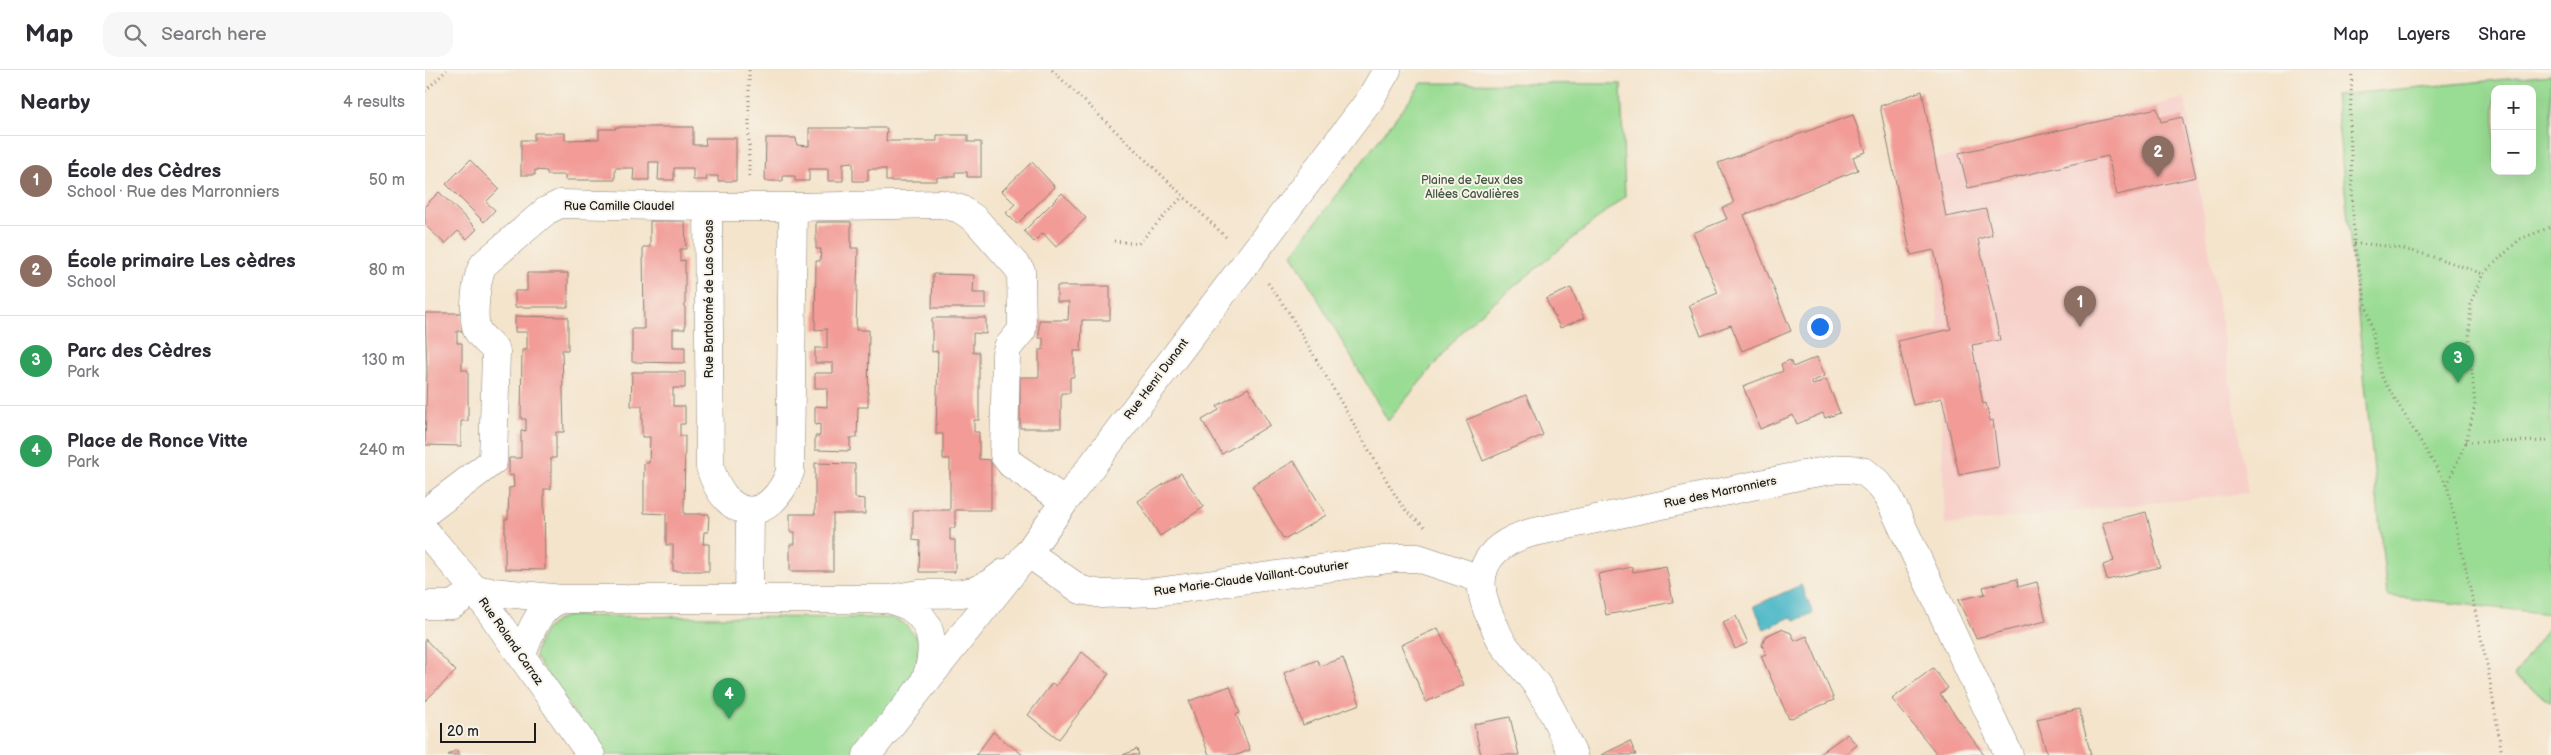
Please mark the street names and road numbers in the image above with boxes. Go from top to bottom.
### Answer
street label: Rue Camille Claudel [564,199,674,214]
street label: Rue Bartolomé de Las Casas [702,220,717,378]
street label: Rue Henri Dunant [1121,335,1192,423]
street label: Rue des Marronniers [1662,473,1778,512]
street label: Rue Marie-Claude Vaillant-Couturier [1153,557,1350,600]
street label: Rue Roland Carraz [475,595,547,688]

